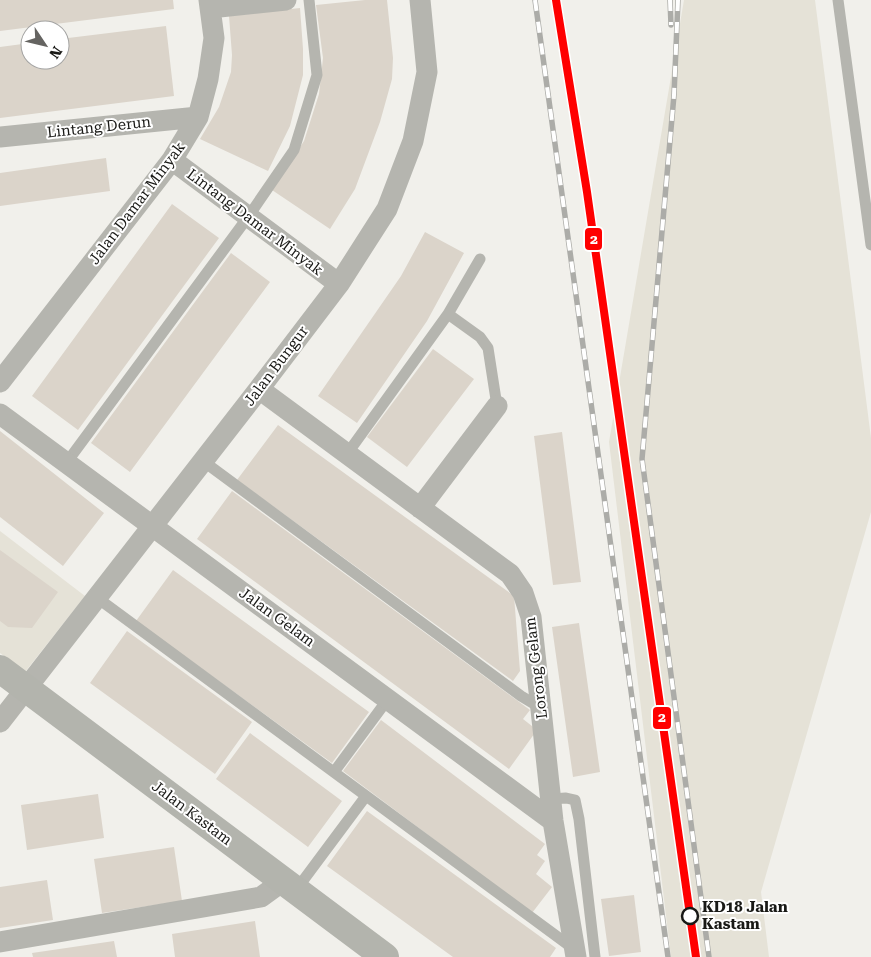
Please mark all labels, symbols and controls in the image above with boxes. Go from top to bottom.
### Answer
north arrow [20,20,70,70]
text: N [46,43,65,62]
street label: Lintang Derun [46,113,152,141]
street label: Jalan Damar Minyak [85,138,189,268]
street label: Lintang Damar Minyak [183,165,327,279]
line badge: 2 [584,227,603,251]
text: 2 [590,231,598,247]
street label: Jalan Bungur [240,322,312,410]
street label: Jalan Gelam [236,584,319,651]
street label: Lorong Gelam [521,616,551,720]
line badge: 2 [652,706,672,730]
text: 2 [658,709,666,725]
street label: Jalan Kastam [148,777,236,849]
place label: KD18 Jalan Kastam [702,898,788,933]
marker: KD18 Jalan Kastam [681,907,699,925]

